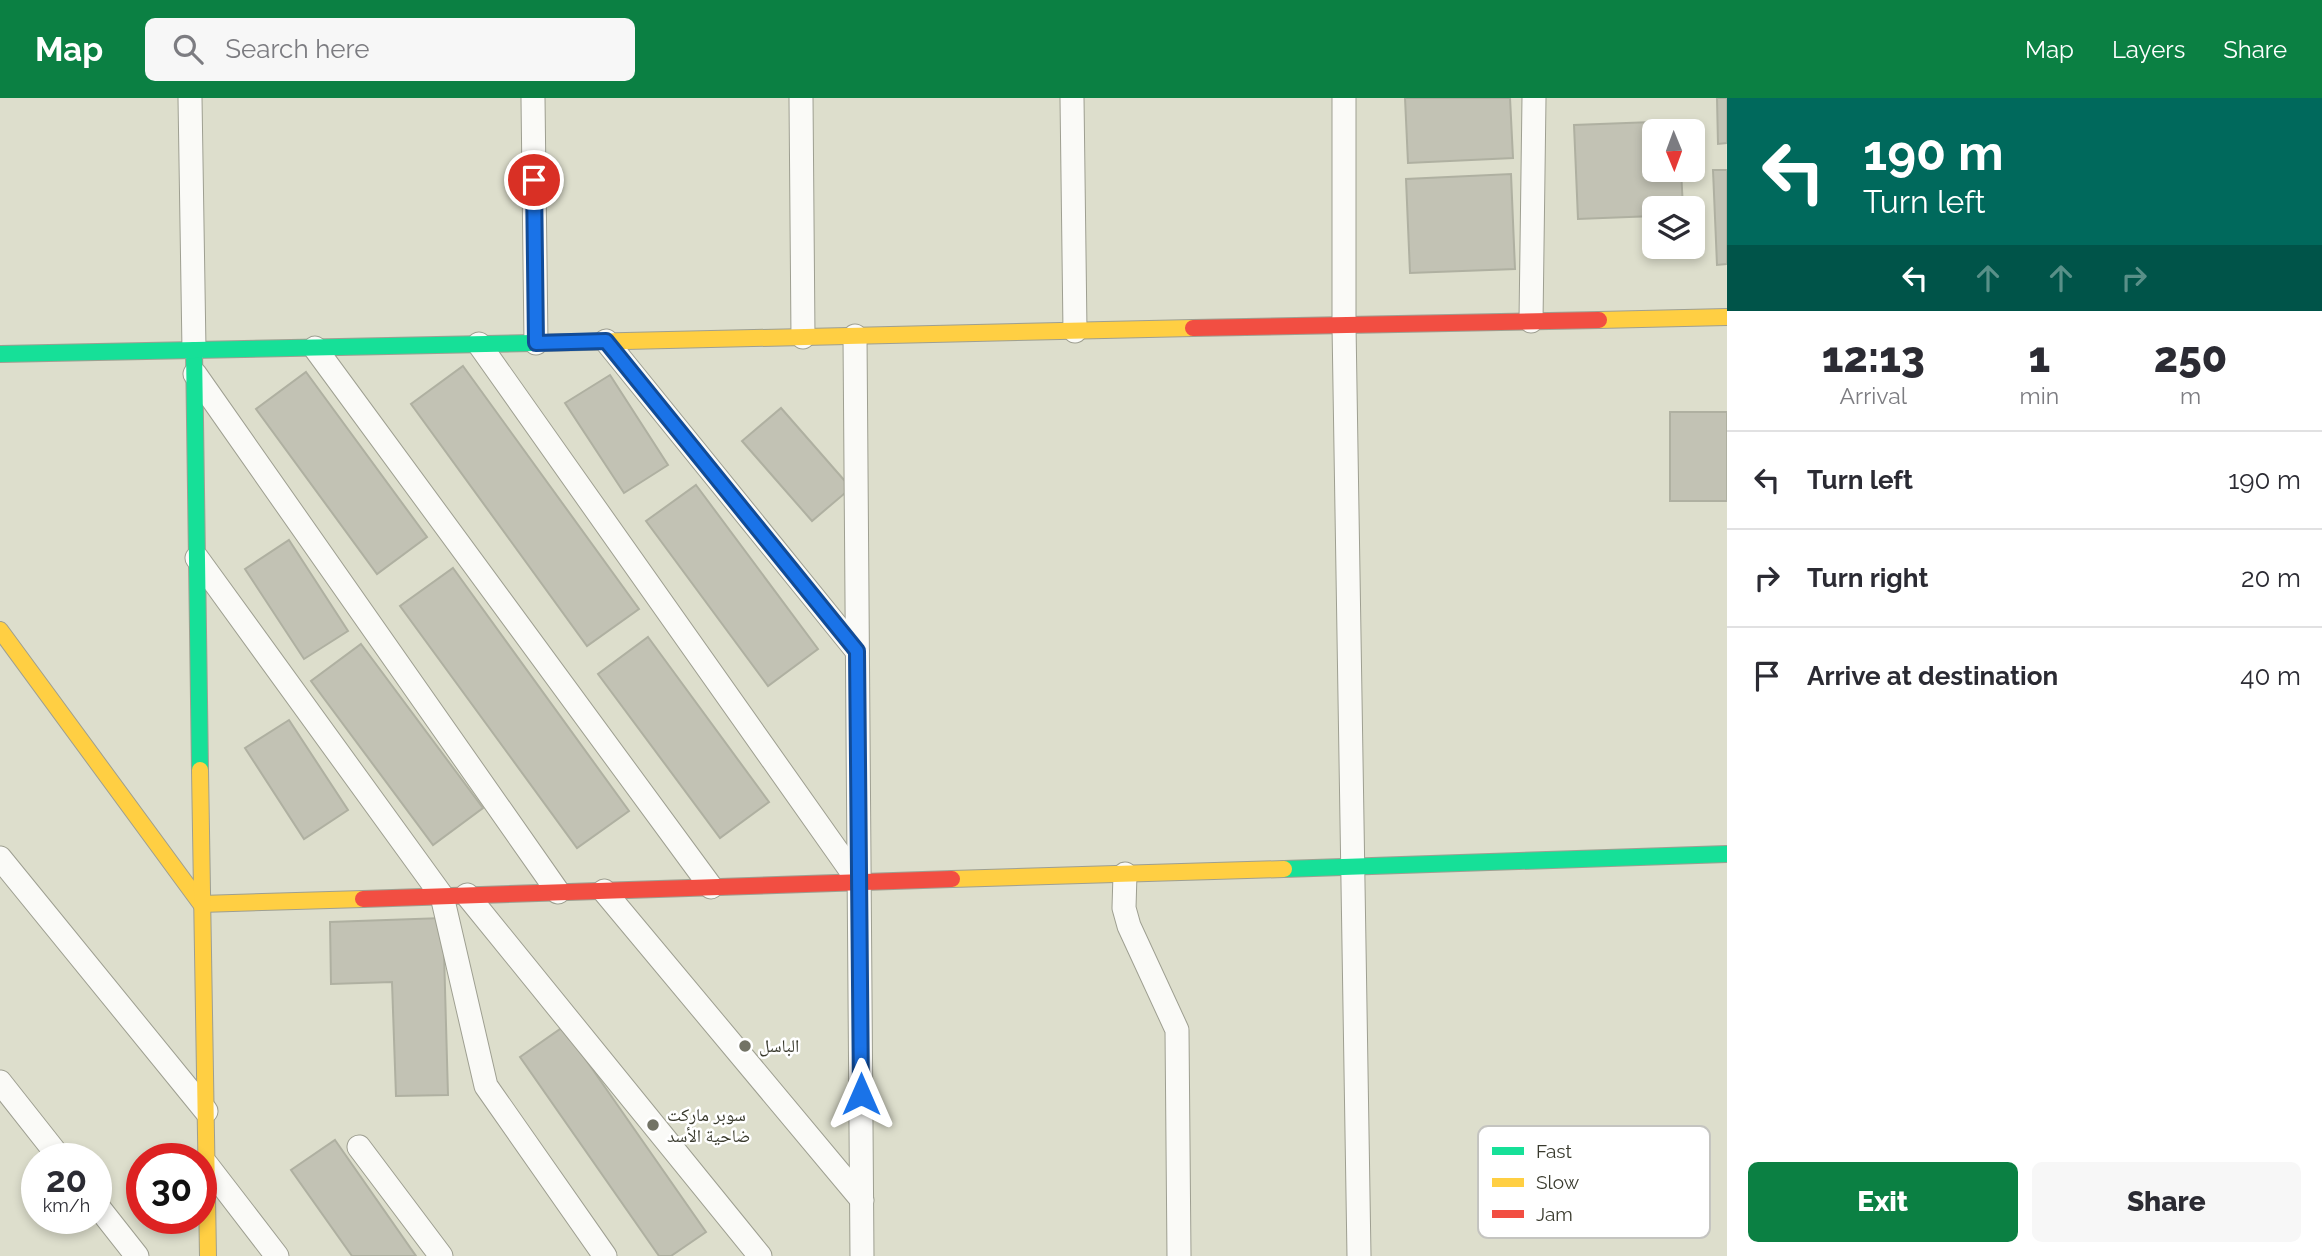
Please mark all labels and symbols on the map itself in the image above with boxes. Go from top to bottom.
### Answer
north arrow [1642,119,1704,182]
pin [504,150,564,210]
place label: الباسل [759,1035,799,1057]
marker: الباسل [737,1038,753,1054]
position arrow [824,1057,898,1131]
place label: سوبر ماركت ضاحية الأسد [667,1104,750,1146]
marker: سوبر ماركت ضاحية الأسد [645,1117,661,1133]
legend [1478,1126,1710,1238]
text: Fast [1536,1140,1572,1162]
speed limit sign: 30 [126,1143,217,1234]
text: Slow [1536,1171,1580,1193]
text: Jam [1536,1203,1573,1225]

